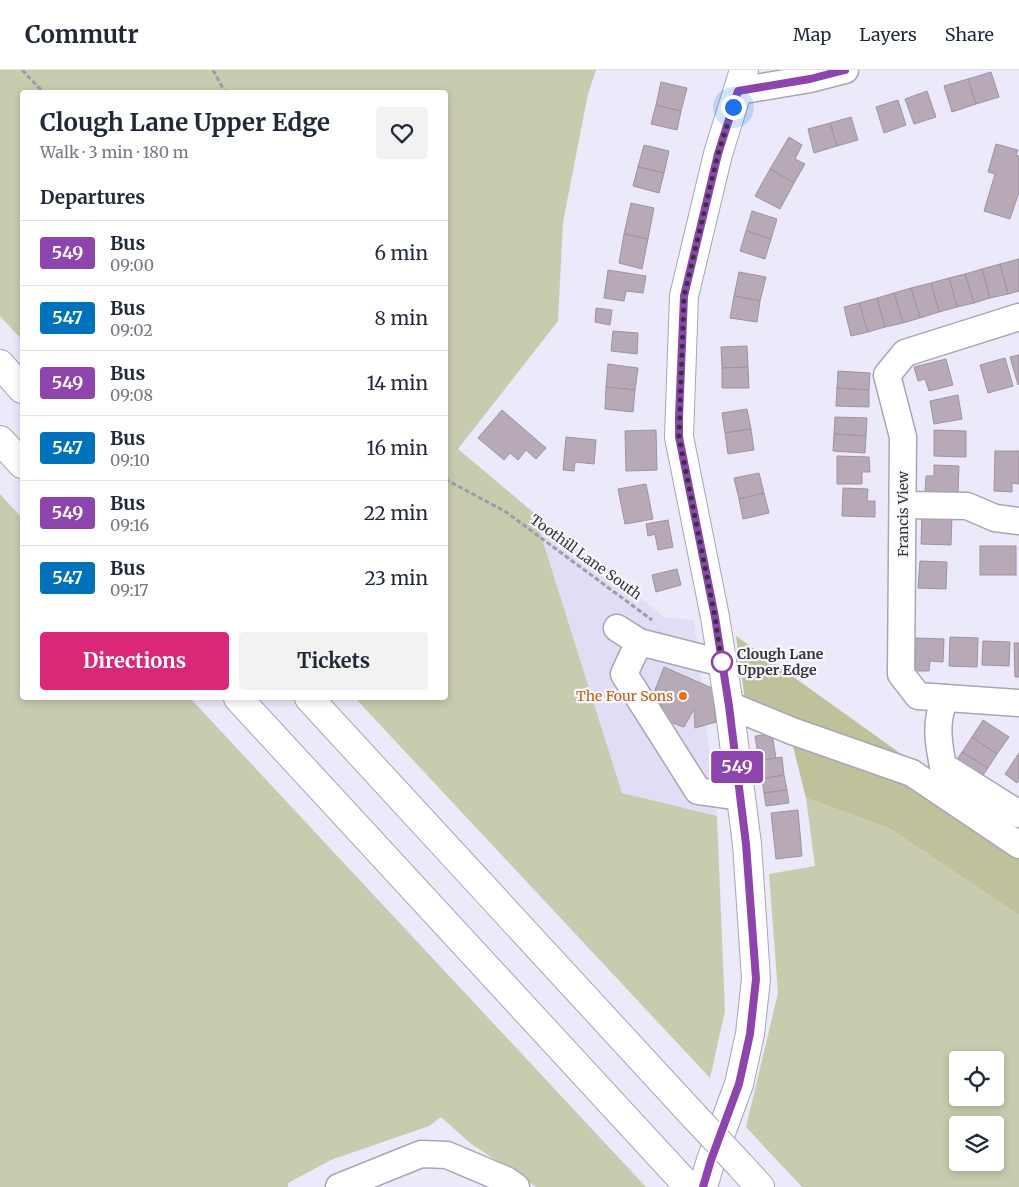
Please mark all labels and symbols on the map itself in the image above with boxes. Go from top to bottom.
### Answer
your location [721,95,746,120]
street label: Francis View [894,471,912,557]
street label: Toothill Lane South [527,510,645,604]
place label: Clough Lane Upper Edge [737,645,824,679]
marker: Clough Lane Upper Edge [711,651,733,673]
place label: The Four Sons [576,687,673,705]
marker: The Four Sons [677,690,689,702]
line badge: 549 [708,751,766,783]

